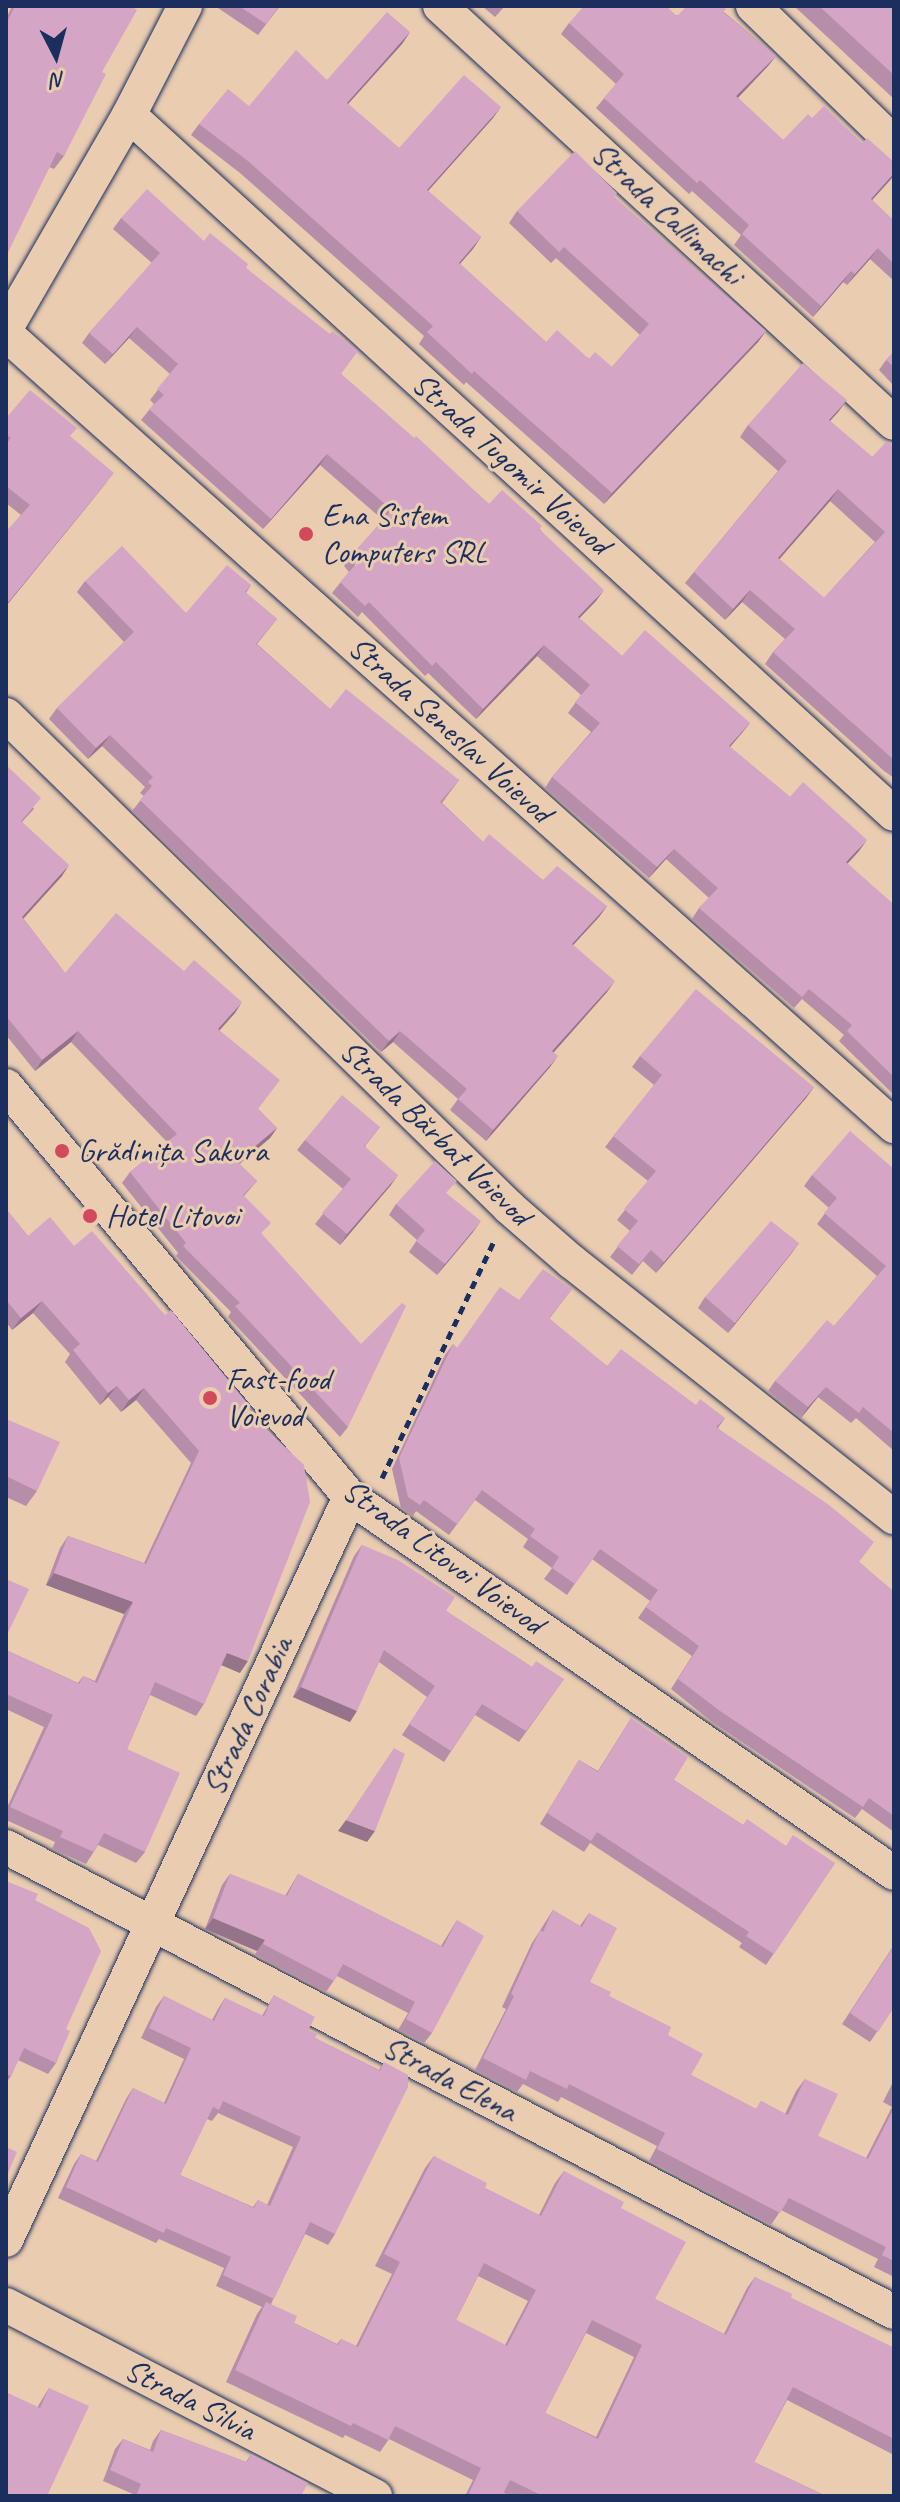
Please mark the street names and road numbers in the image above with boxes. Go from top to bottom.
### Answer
street label: Strada Callimachi [583,134,751,294]
street label: Strada Tugomir Voievod [404,365,618,563]
street label: Strada Seneslav Voievod [340,629,560,831]
street label: Strada Bărbat Voievod [331,1032,539,1234]
street label: Strada Litovoi Voievod [335,1471,551,1643]
street label: Strada Corabia [195,1631,301,1801]
street label: Strada Elena [377,2028,523,2130]
street label: Strada Silvia [118,2350,262,2450]

